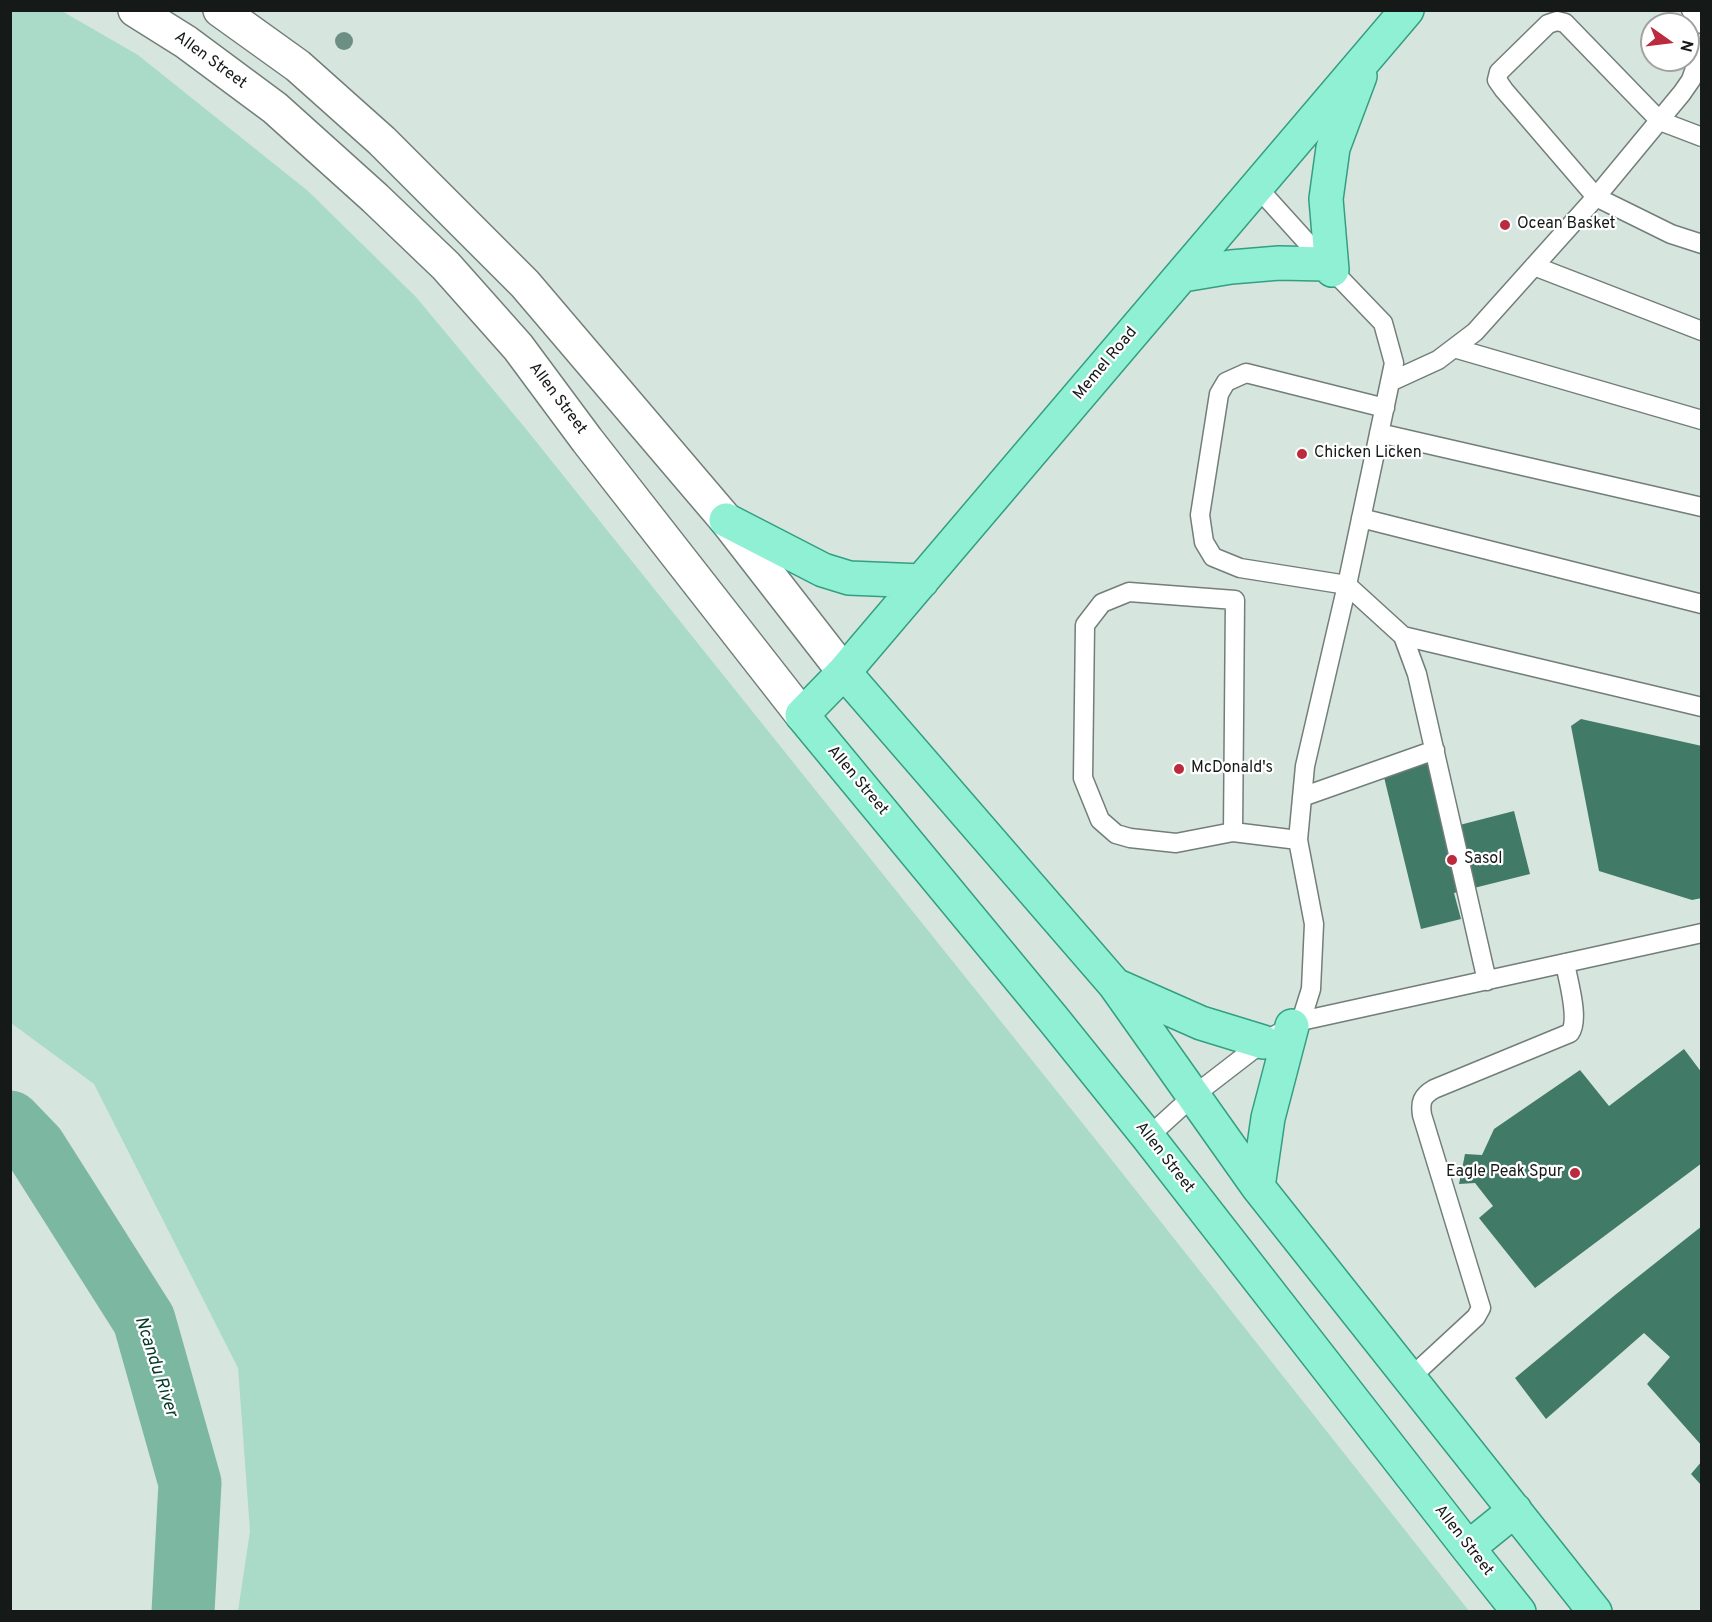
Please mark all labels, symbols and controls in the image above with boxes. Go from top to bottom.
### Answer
north arrow [1640,12,1700,72]
street label: Allen Street [170,28,250,94]
text: N [1674,38,1697,54]
place label: Ocean Basket [1517,215,1616,235]
marker: Ocean Basket [1498,218,1512,232]
street label: Memel Road [1070,324,1142,404]
street label: Allen Street [524,359,590,439]
place label: Chicken Licken [1314,444,1422,464]
marker: Chicken Licken [1295,447,1309,461]
street label: Allen Street [822,742,892,820]
place label: McDonald's [1191,759,1273,779]
marker: McDonald's [1172,762,1186,776]
place label: Sasol [1464,850,1502,870]
marker: Sasol [1445,853,1459,867]
street label: Allen Street [1130,1119,1198,1197]
place label: Eagle Peak Spur [1446,1163,1563,1183]
marker: Eagle Peak Spur [1568,1166,1582,1180]
water label: Ncandu River [129,1314,181,1420]
street label: Allen Street [1429,1502,1497,1580]

